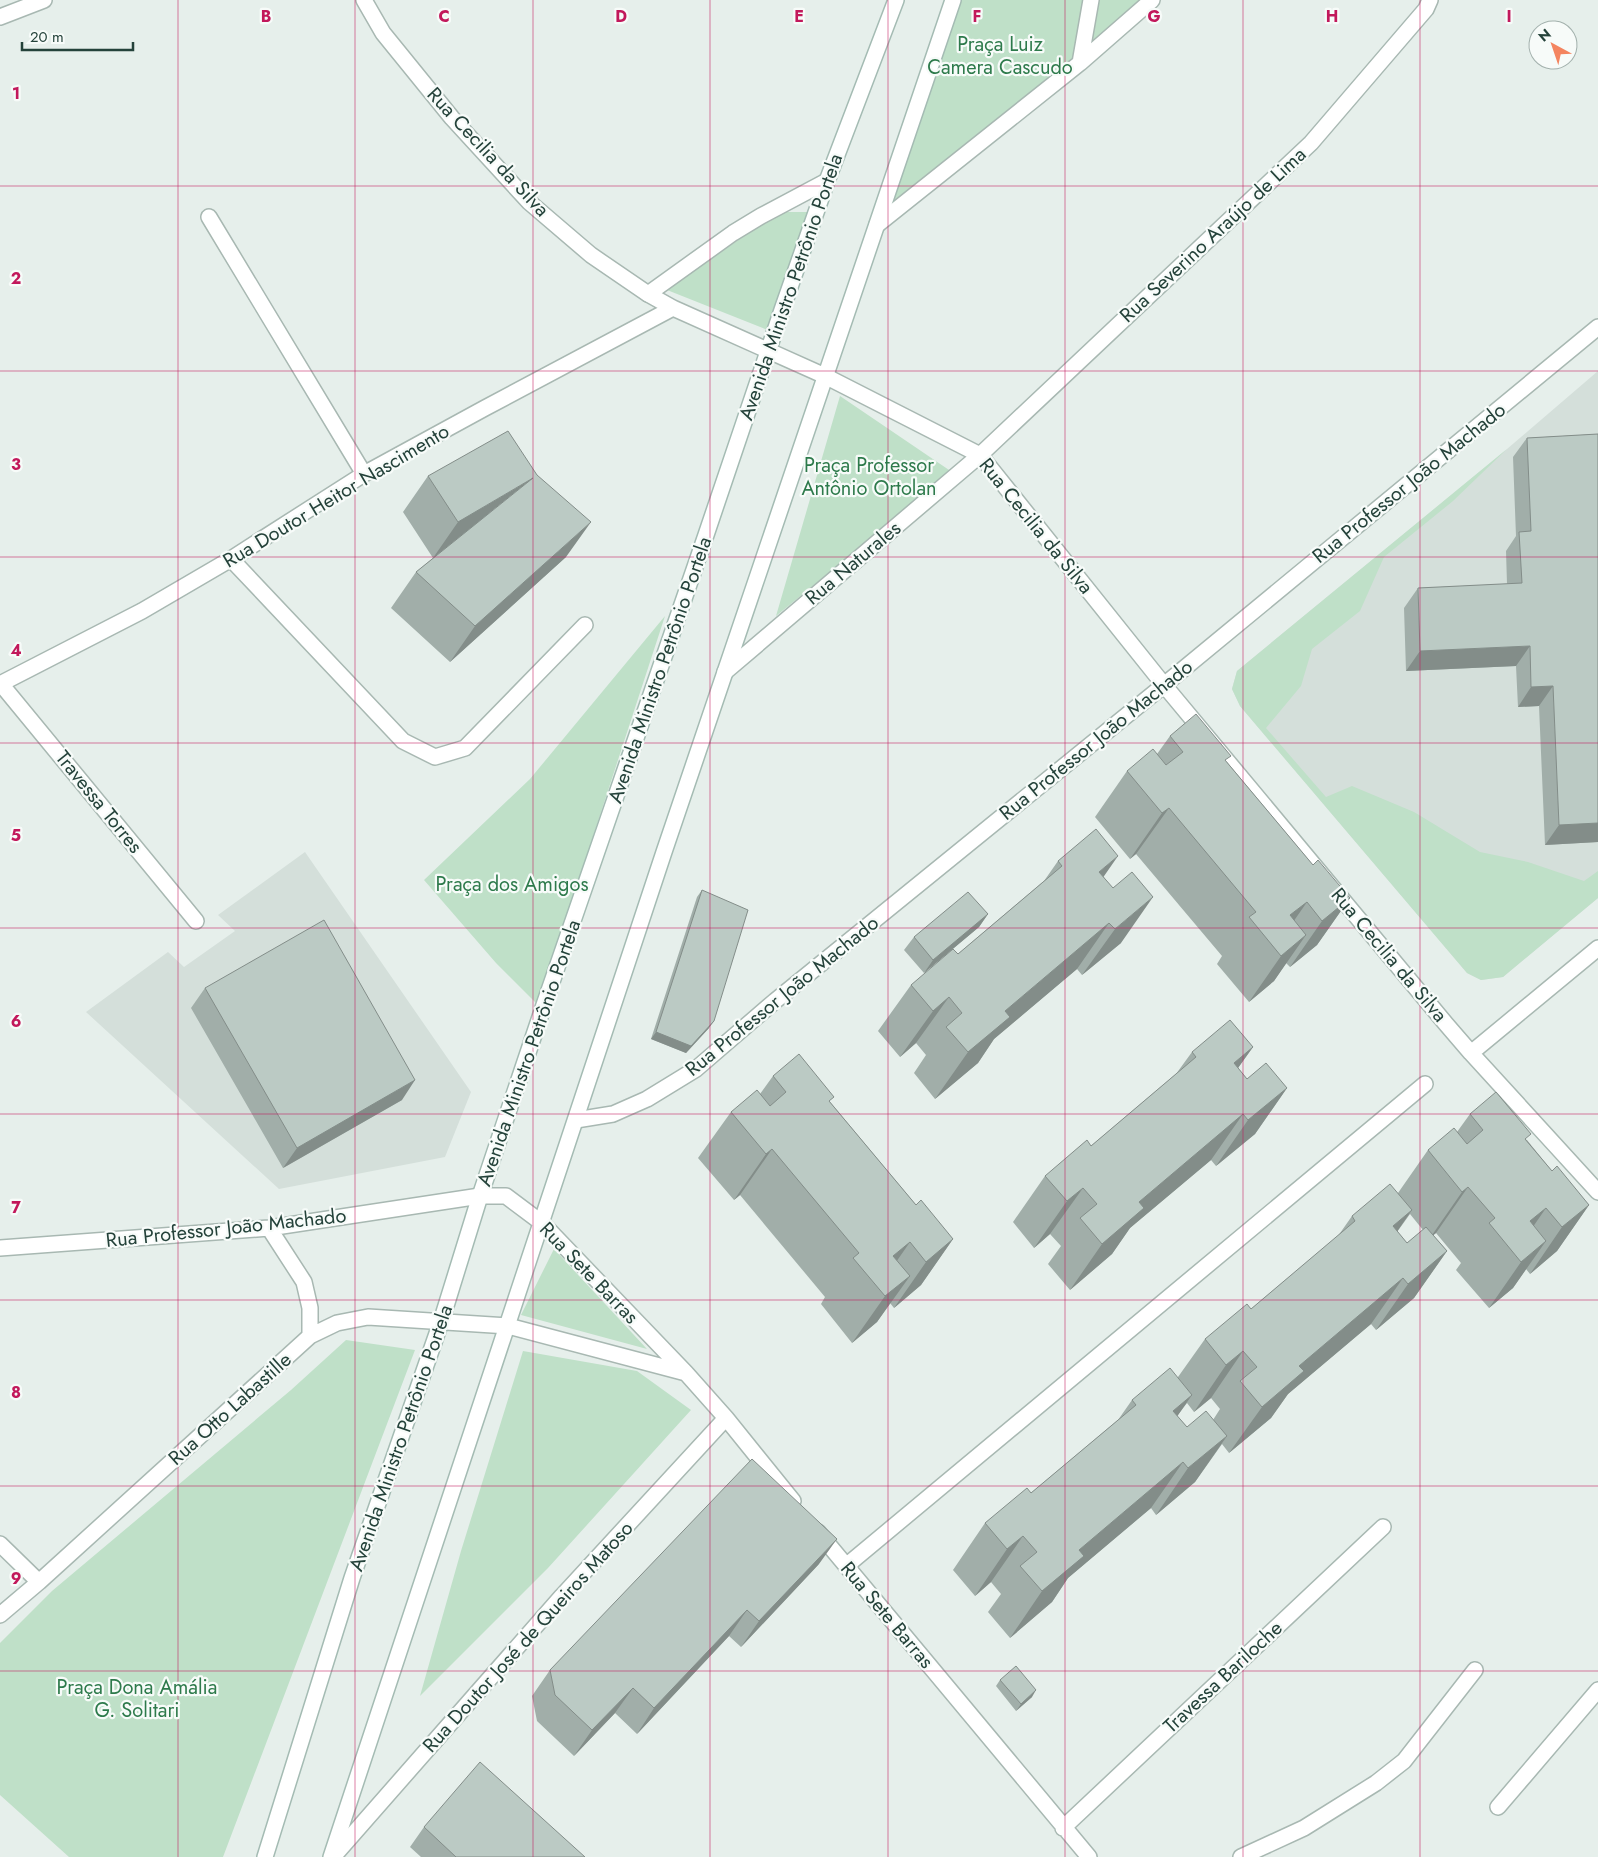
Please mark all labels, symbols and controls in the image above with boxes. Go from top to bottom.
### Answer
text: B [261,5,271,28]
text: C [438,5,450,28]
text: D [615,5,627,28]
text: E [794,5,804,28]
text: F [973,5,981,28]
text: G [1147,5,1161,28]
text: H [1326,5,1338,28]
text: I [1506,5,1512,28]
scale bar [22,20,134,52]
north arrow [1528,20,1578,70]
text: N [1534,24,1555,46]
text: 20 m [30,26,64,48]
park label: Praça Luiz Camera Cascudo [927,30,1073,82]
street label: Rua Cecilia da Silva [420,81,556,223]
text: 1 [12,82,20,105]
street label: Rua Severino Araújo de Lima [1113,141,1313,329]
street label: Avenida Ministro Petrônio Portela [732,150,850,424]
text: 2 [11,267,21,290]
street label: Rua Professor João Machado [1306,396,1512,570]
street label: Rua Doutor Heitor Nascimento [217,417,455,575]
park label: Praça Professor Antônio Ortolan [801,451,937,503]
street label: Rua Cecilia da Silva [972,452,1100,600]
text: 3 [11,453,21,476]
street label: Rua Naturales [799,514,907,612]
street label: Avenida Ministro Petrônio Portela [601,533,719,807]
text: 4 [10,639,22,662]
street label: Rua Professor João Machado [993,653,1199,827]
street label: Travessa Torres [49,744,149,860]
text: 5 [11,824,21,847]
park label: Praça dos Amigos [436,870,588,899]
street label: Rua Cecilia da Silva [1324,881,1454,1029]
street label: Rua Professor João Machado [679,909,885,1083]
street label: Avenida Ministro Petrônio Portela [470,916,588,1190]
text: 6 [11,1010,21,1033]
text: 7 [11,1196,21,1219]
street label: Rua Professor João Machado [104,1201,348,1255]
street label: Rua Sete Barras [533,1215,645,1331]
street label: Avenida Ministro Petrônio Portela [342,1301,460,1575]
street label: Rua Otto Labastille [162,1346,298,1472]
text: 8 [11,1381,21,1404]
street label: Rua Doutor José de Queiros Matoso [416,1515,640,1759]
street label: Rua Sete Barras [834,1555,940,1675]
text: 9 [11,1567,21,1590]
street label: Travessa Bariloche [1157,1614,1289,1740]
park label: Praça Dona Amália G. Solitari [57,1673,217,1725]

